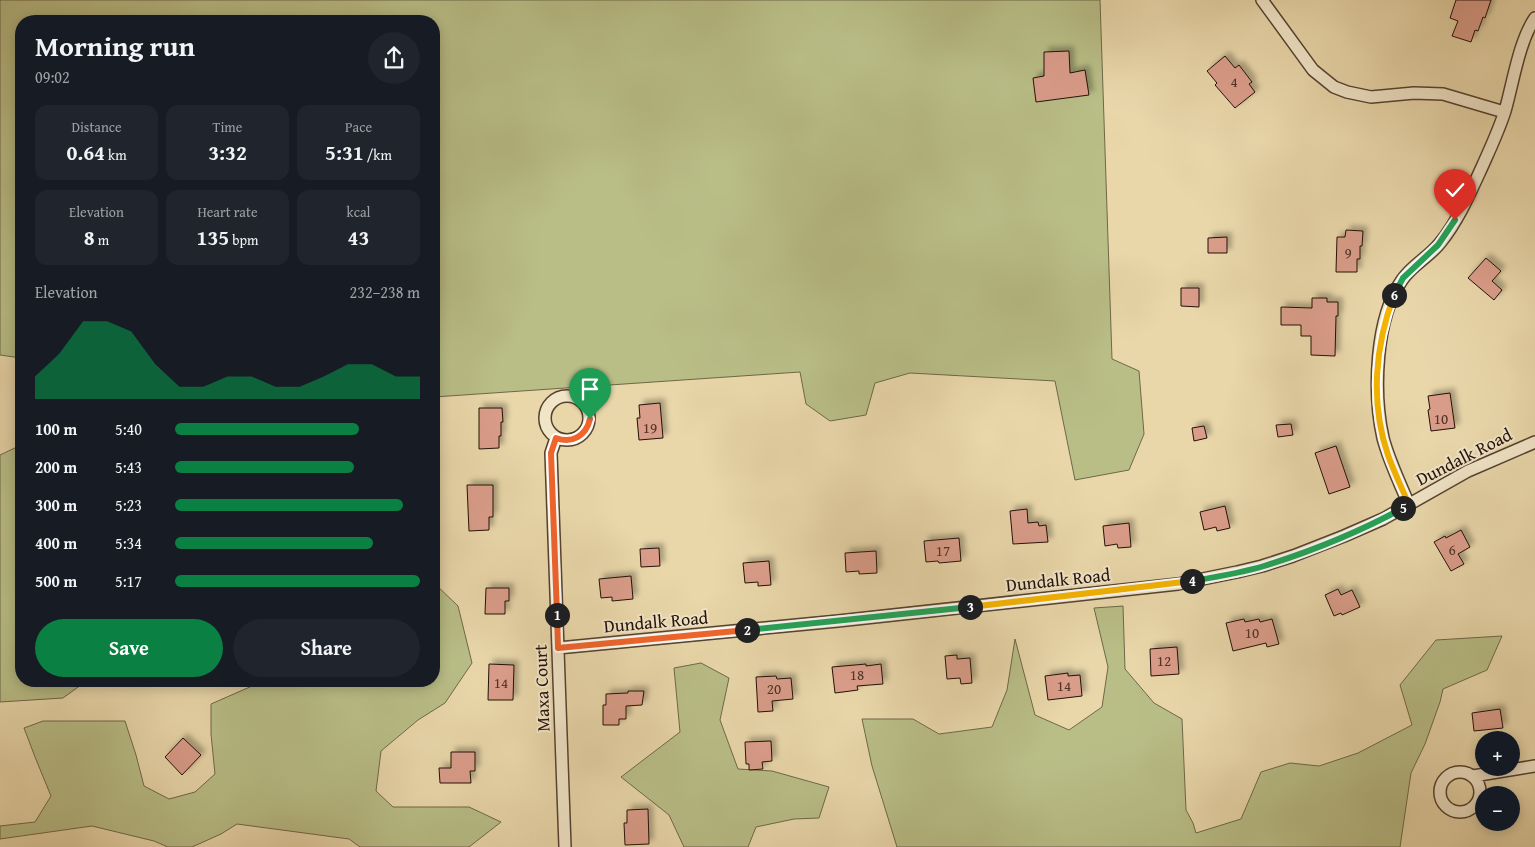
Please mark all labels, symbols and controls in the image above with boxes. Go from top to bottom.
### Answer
text: Morning run [35,25,195,66]
button: share [368,32,420,84]
text: 09:02 [35,65,70,89]
house number: 4 [1230,71,1238,92]
text: Distance [71,117,122,137]
text: Time [213,117,242,137]
text: Pace [345,117,372,137]
text: 0.64 [66,137,105,168]
text: 3:32 [208,137,247,168]
text: 5:31 [325,137,364,168]
text: km [105,145,127,165]
text: /km [364,145,392,165]
pin [1434,169,1476,220]
icon: check [1441,176,1469,204]
text: Elevation [69,202,124,222]
text: Heart rate [197,202,258,222]
text: kcal [347,202,370,222]
text: 8 [84,222,95,253]
text: 135 [197,222,229,253]
text: 43 [348,222,369,253]
text: m [95,230,109,250]
text: bpm [229,230,258,250]
house number: 9 [1344,242,1352,263]
text: Elevation [35,280,98,304]
text: 232–238 m [350,280,420,304]
pin: 6 [1382,282,1406,308]
text: 6 [1391,285,1398,305]
pin [569,368,611,419]
icon: arrive [576,375,604,403]
house number: 10 [1434,408,1448,429]
text: 100 m [35,417,77,441]
text: 5:40 [115,417,142,441]
house number: 19 [643,417,657,438]
street label: Dundalk Road [1411,421,1517,492]
text: 200 m [35,455,77,479]
text: 5:43 [115,455,142,479]
text: 300 m [35,493,77,517]
text: 5:23 [115,493,142,517]
pin: 5 [1390,496,1416,520]
text: 5 [1400,498,1407,518]
text: 400 m [35,531,77,555]
text: 5:34 [115,531,142,555]
house number: 6 [1448,539,1456,560]
house number: 17 [936,540,950,561]
street label: Dundalk Road [1004,561,1112,598]
pin: 4 [1180,568,1204,594]
text: 500 m [35,569,77,593]
text: 5:17 [115,569,142,593]
text: 4 [1189,571,1196,591]
pin: 3 [958,594,982,620]
text: 3 [967,597,974,617]
pin: 1 [544,602,570,628]
street label: Dundalk Road [603,603,710,640]
text: 1 [554,605,561,625]
pin: 2 [734,618,760,642]
button: Save [35,619,223,677]
button: Share [233,619,420,677]
text: 2 [744,620,751,640]
house number: 10 [1245,622,1259,643]
street label: Maxa Court [526,643,557,732]
house number: 12 [1157,650,1171,671]
house number: 18 [850,664,864,685]
house number: 14 [494,672,508,693]
house number: 14 [1057,675,1071,696]
house number: 20 [767,678,781,699]
map controls [1475,731,1520,831]
button: + [1475,731,1520,776]
button: − [1475,786,1520,831]

